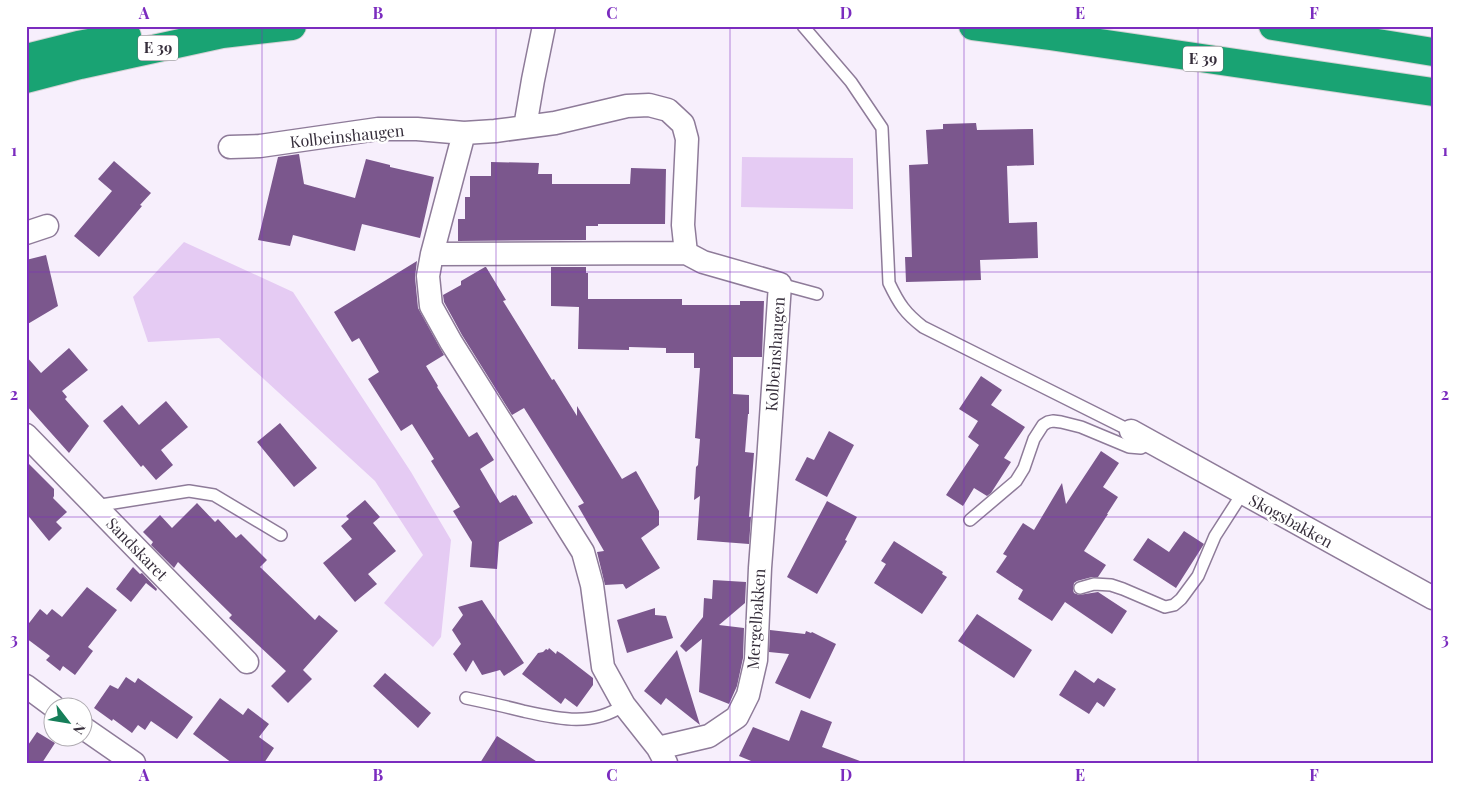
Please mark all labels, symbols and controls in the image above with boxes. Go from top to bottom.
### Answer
text: A [138,2,150,23]
text: B [373,2,384,23]
text: C [606,2,618,23]
text: D [840,2,852,23]
text: E [1075,2,1085,23]
text: F [1309,2,1319,23]
road number: E 39 [138,36,178,60]
road number: E 39 [1183,46,1223,72]
street label: Kolbeinshaugen [289,119,406,152]
text: 1 [11,139,17,160]
text: 1 [1442,139,1448,160]
street label: Kolbeinshaugen [760,296,789,412]
text: 2 [10,383,18,404]
text: 2 [1441,383,1449,404]
street label: Skogsbakken [1246,489,1337,552]
street label: Sandskaret [102,513,173,585]
street label: Mergelbakken [741,567,770,670]
text: 3 [10,628,18,649]
text: 3 [1441,628,1449,649]
north arrow [42,696,92,746]
text: N [69,720,90,738]
text: A [138,764,150,785]
text: B [373,764,384,785]
text: C [606,764,618,785]
text: D [840,764,852,785]
text: E [1075,764,1085,785]
text: F [1309,764,1319,785]

